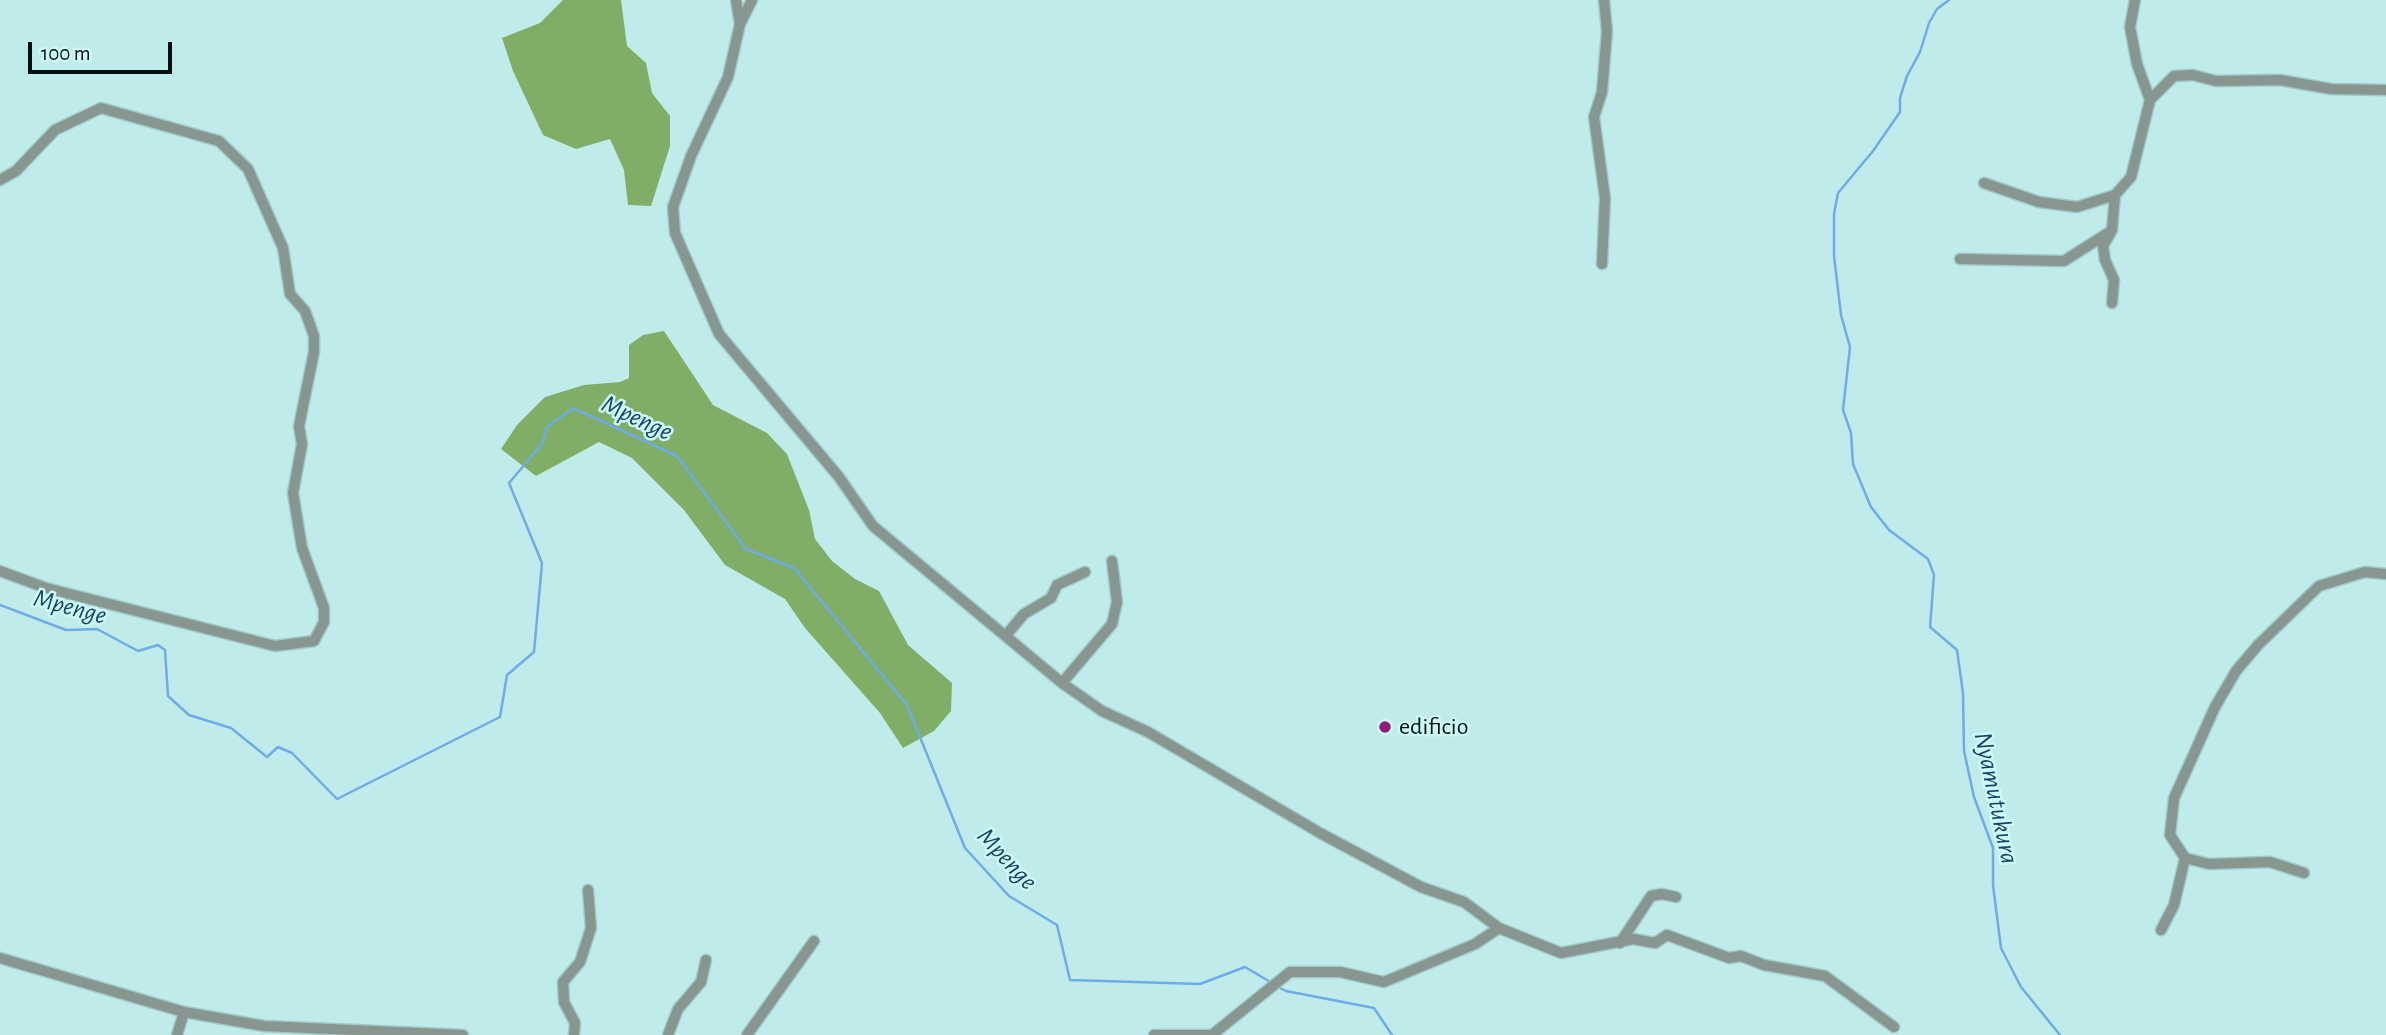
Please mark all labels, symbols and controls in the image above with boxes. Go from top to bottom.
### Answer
scale bar [32,28,175,72]
text: 100 m [41,43,91,64]
water label: Mpenge [597,388,677,448]
water label: Mpenge [30,582,110,632]
place label: edificio [1399,713,1468,741]
marker: edificio [1377,719,1393,735]
water label: Nyamutukura [1967,729,2025,867]
water label: Mpenge [970,821,1044,897]

